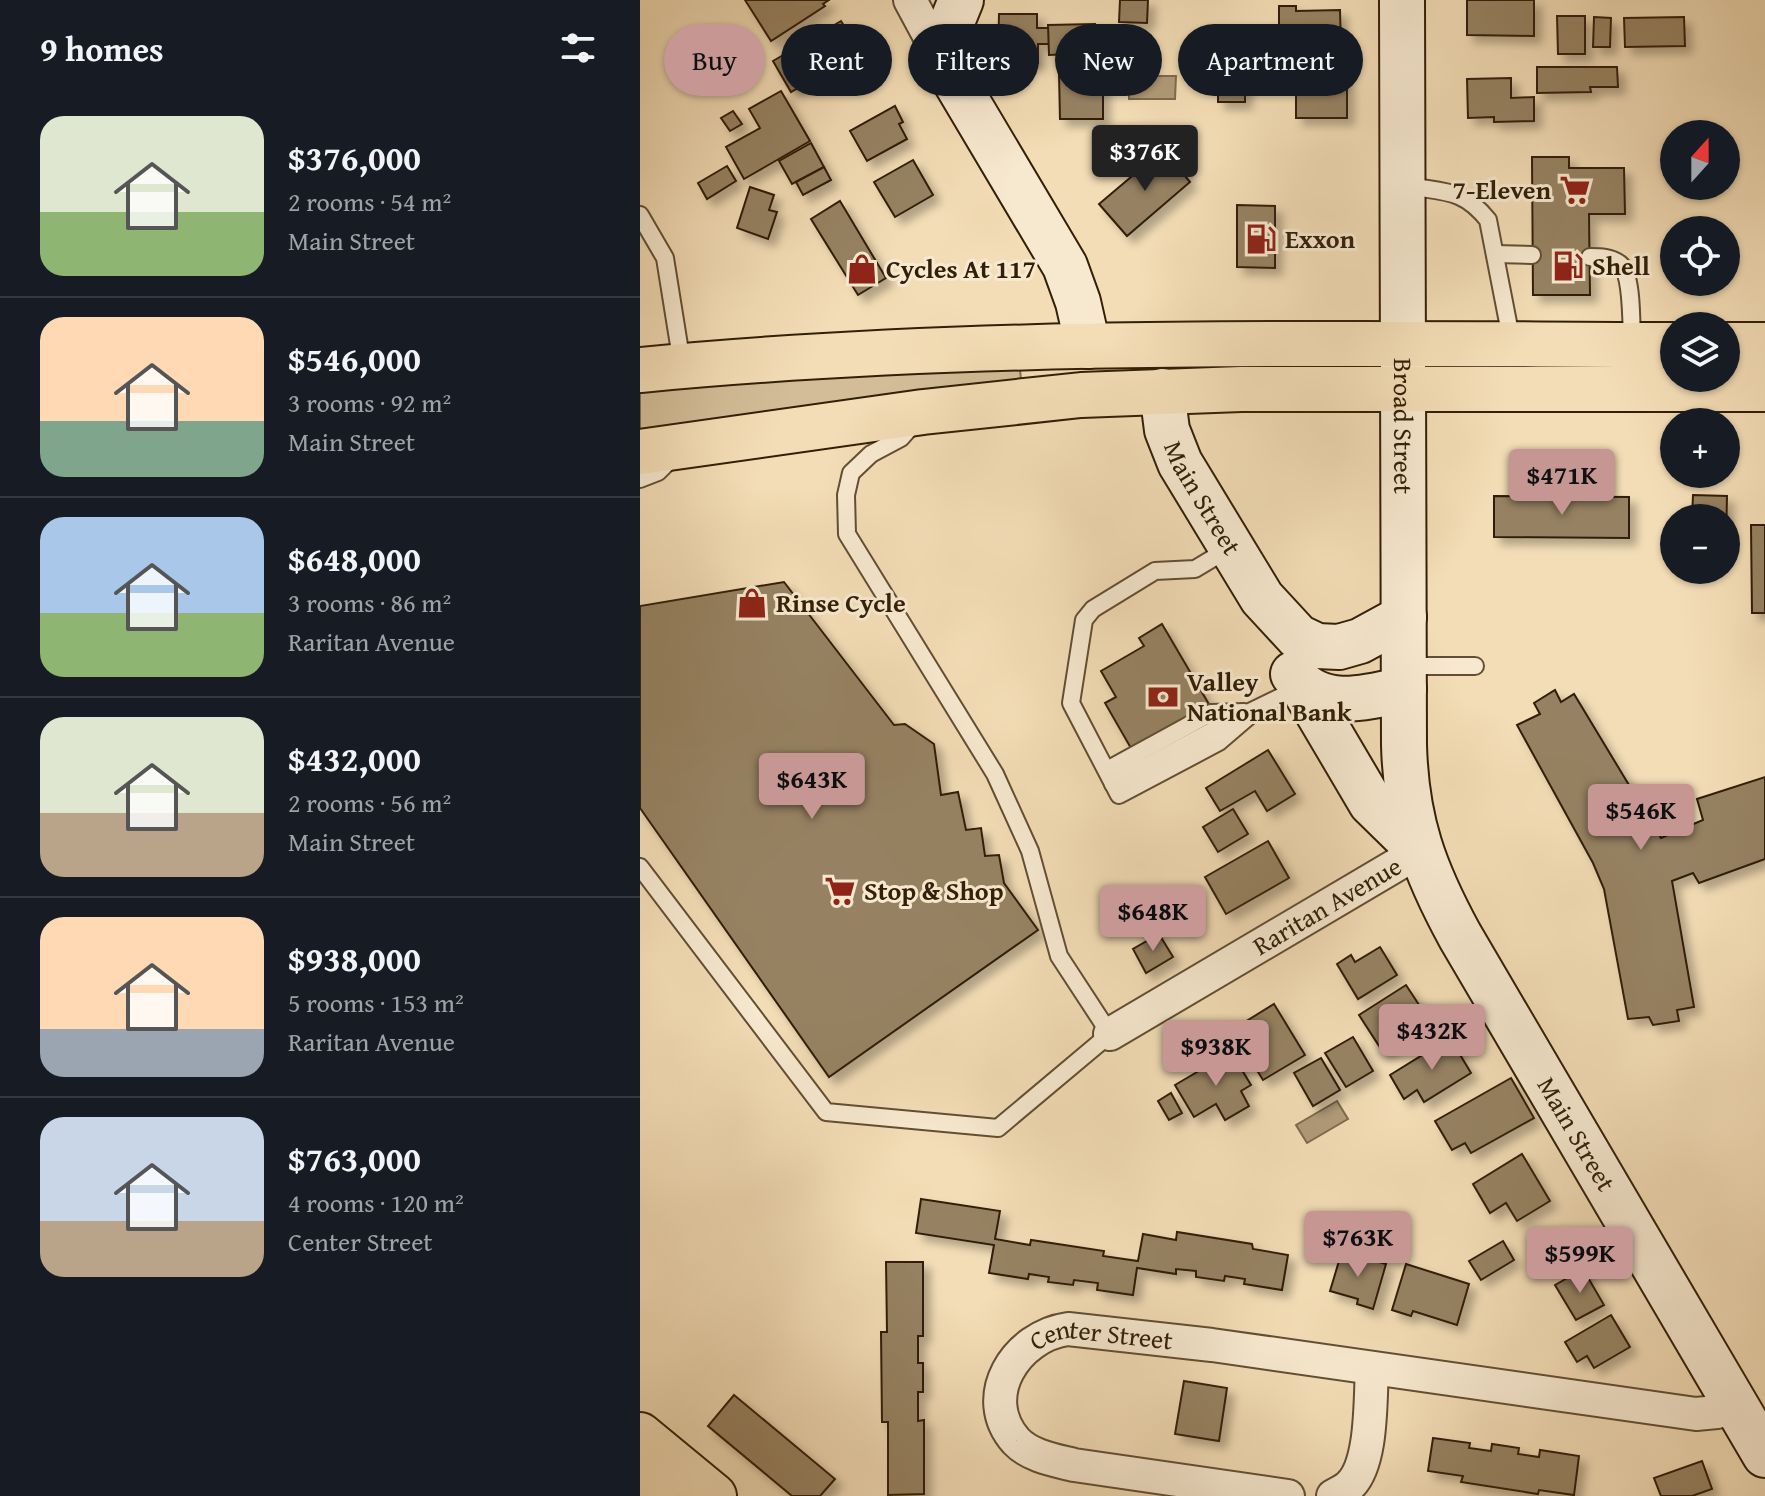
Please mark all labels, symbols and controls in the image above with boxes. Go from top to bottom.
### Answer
text: 9 homes [40,24,164,73]
chip: Buy [664,24,765,96]
chip: Rent [781,24,892,96]
chip: Filters [908,24,1039,96]
chip: New [1055,24,1162,96]
chip: Apartment [1178,24,1363,96]
icon: filters [556,26,600,70]
north arrow [1660,120,1740,200]
map controls [1660,120,1740,584]
pin: $376K [1089,125,1201,193]
text: $376K [1110,131,1180,170]
text: $376,000 [288,133,421,182]
icon: home [104,148,200,244]
place label: 7-Eleven [1453,170,1552,209]
supermarket icon: 7-Eleven [1558,173,1592,207]
text: 2 rooms · 54 m² [288,182,451,221]
button: locate [1660,216,1740,296]
place label: Exxon [1285,219,1356,258]
text: Main Street [288,221,415,260]
fuel station icon: Exxon [1244,222,1278,256]
place label: Shell [1592,246,1650,285]
place label: Cycles At 117 [886,249,1036,288]
fuel station icon: Shell [1551,249,1585,283]
shop icon: Cycles At 117 [845,252,879,286]
button: layers [1660,312,1740,392]
text: $546,000 [288,334,421,383]
icon: home [104,349,200,445]
street label: Broad Street [1384,358,1423,494]
text: 3 rooms · 92 m² [288,383,451,422]
button: + [1660,408,1740,488]
text: Main Street [288,422,415,461]
street label: Main Street [1154,435,1251,562]
pin: $471K [1506,449,1618,517]
text: $471K [1527,455,1597,494]
button: − [1660,504,1740,584]
text: $648,000 [288,534,421,583]
icon: home [104,549,200,645]
text: 3 rooms · 86 m² [288,583,451,622]
place label: Rinse Cycle [776,583,906,622]
shop icon: Rinse Cycle [735,586,769,620]
text: Raritan Avenue [288,622,455,661]
place label: Valley National Bank [1187,662,1352,731]
bank icon: Valley National Bank [1146,680,1180,714]
text: $432,000 [288,734,421,783]
icon: home [104,749,200,845]
pin: $643K [756,753,868,821]
text: $643K [777,759,847,798]
text: 2 rooms · 56 m² [288,783,451,822]
pin: $546K [1585,784,1697,852]
text: $546K [1606,790,1676,829]
text: Main Street [288,822,415,861]
street label: Raritan Avenue [1245,846,1409,965]
place label: Stop & Shop [864,871,1004,910]
supermarket icon: Stop & Shop [823,874,857,908]
pin: $648K [1097,885,1209,953]
text: $648K [1118,891,1188,930]
text: $938,000 [288,934,421,983]
icon: home [104,949,200,1045]
text: 5 rooms · 153 m² [288,983,464,1022]
pin: $432K [1376,1004,1488,1072]
text: $432K [1397,1010,1467,1049]
pin: $938K [1160,1020,1272,1088]
text: Raritan Avenue [288,1022,455,1061]
text: $938K [1181,1026,1251,1065]
street label: Main Street [1528,1069,1626,1198]
text: $763,000 [288,1134,421,1183]
icon: home [104,1149,200,1245]
text: 4 rooms · 120 m² [288,1183,464,1222]
pin: $763K [1302,1211,1414,1279]
text: $763K [1323,1217,1393,1256]
text: Center Street [288,1222,433,1261]
pin: $599K [1524,1227,1636,1295]
text: $599K [1545,1233,1615,1272]
street label: Center Street [1021,1309,1175,1360]

